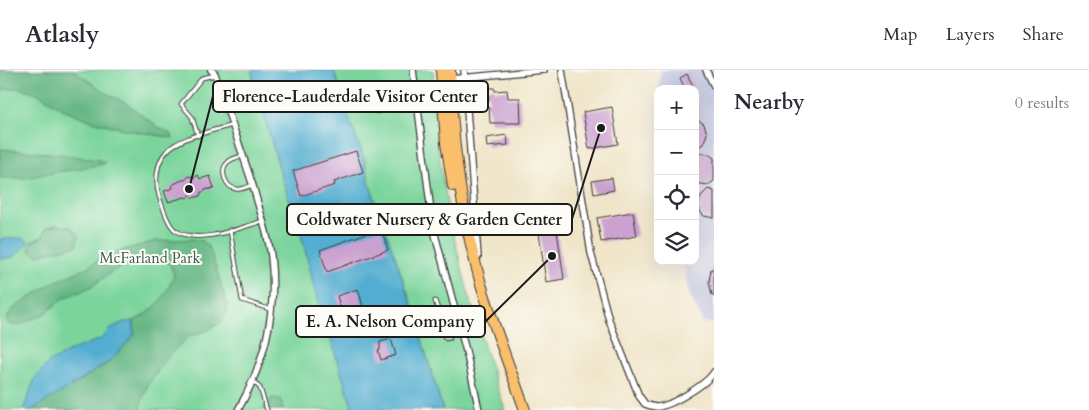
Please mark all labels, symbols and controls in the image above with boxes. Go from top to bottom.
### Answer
text: Atlasly [25,18,99,51]
text: Map [883,22,918,47]
text: Layers [946,22,995,47]
text: Share [1023,22,1064,47]
callout: Florence-Lauderdale Visitor Center [213,81,488,112]
map controls [654,85,699,265]
button: + [654,85,699,130]
text: Florence-Lauderdale Visitor Center [222,86,478,108]
text: Nearby [734,88,805,117]
text: 0 results [1015,92,1069,114]
button: − [654,130,699,175]
button: locate [654,175,699,220]
callout: Coldwater Nursery & Garden Center [287,204,572,235]
text: Coldwater Nursery & Garden Center [296,209,562,231]
button: layers [654,220,699,265]
park label: McFarland Park [99,248,201,268]
callout: E. A. Nelson Company [296,306,485,337]
text: E. A. Nelson Company [306,311,474,333]

